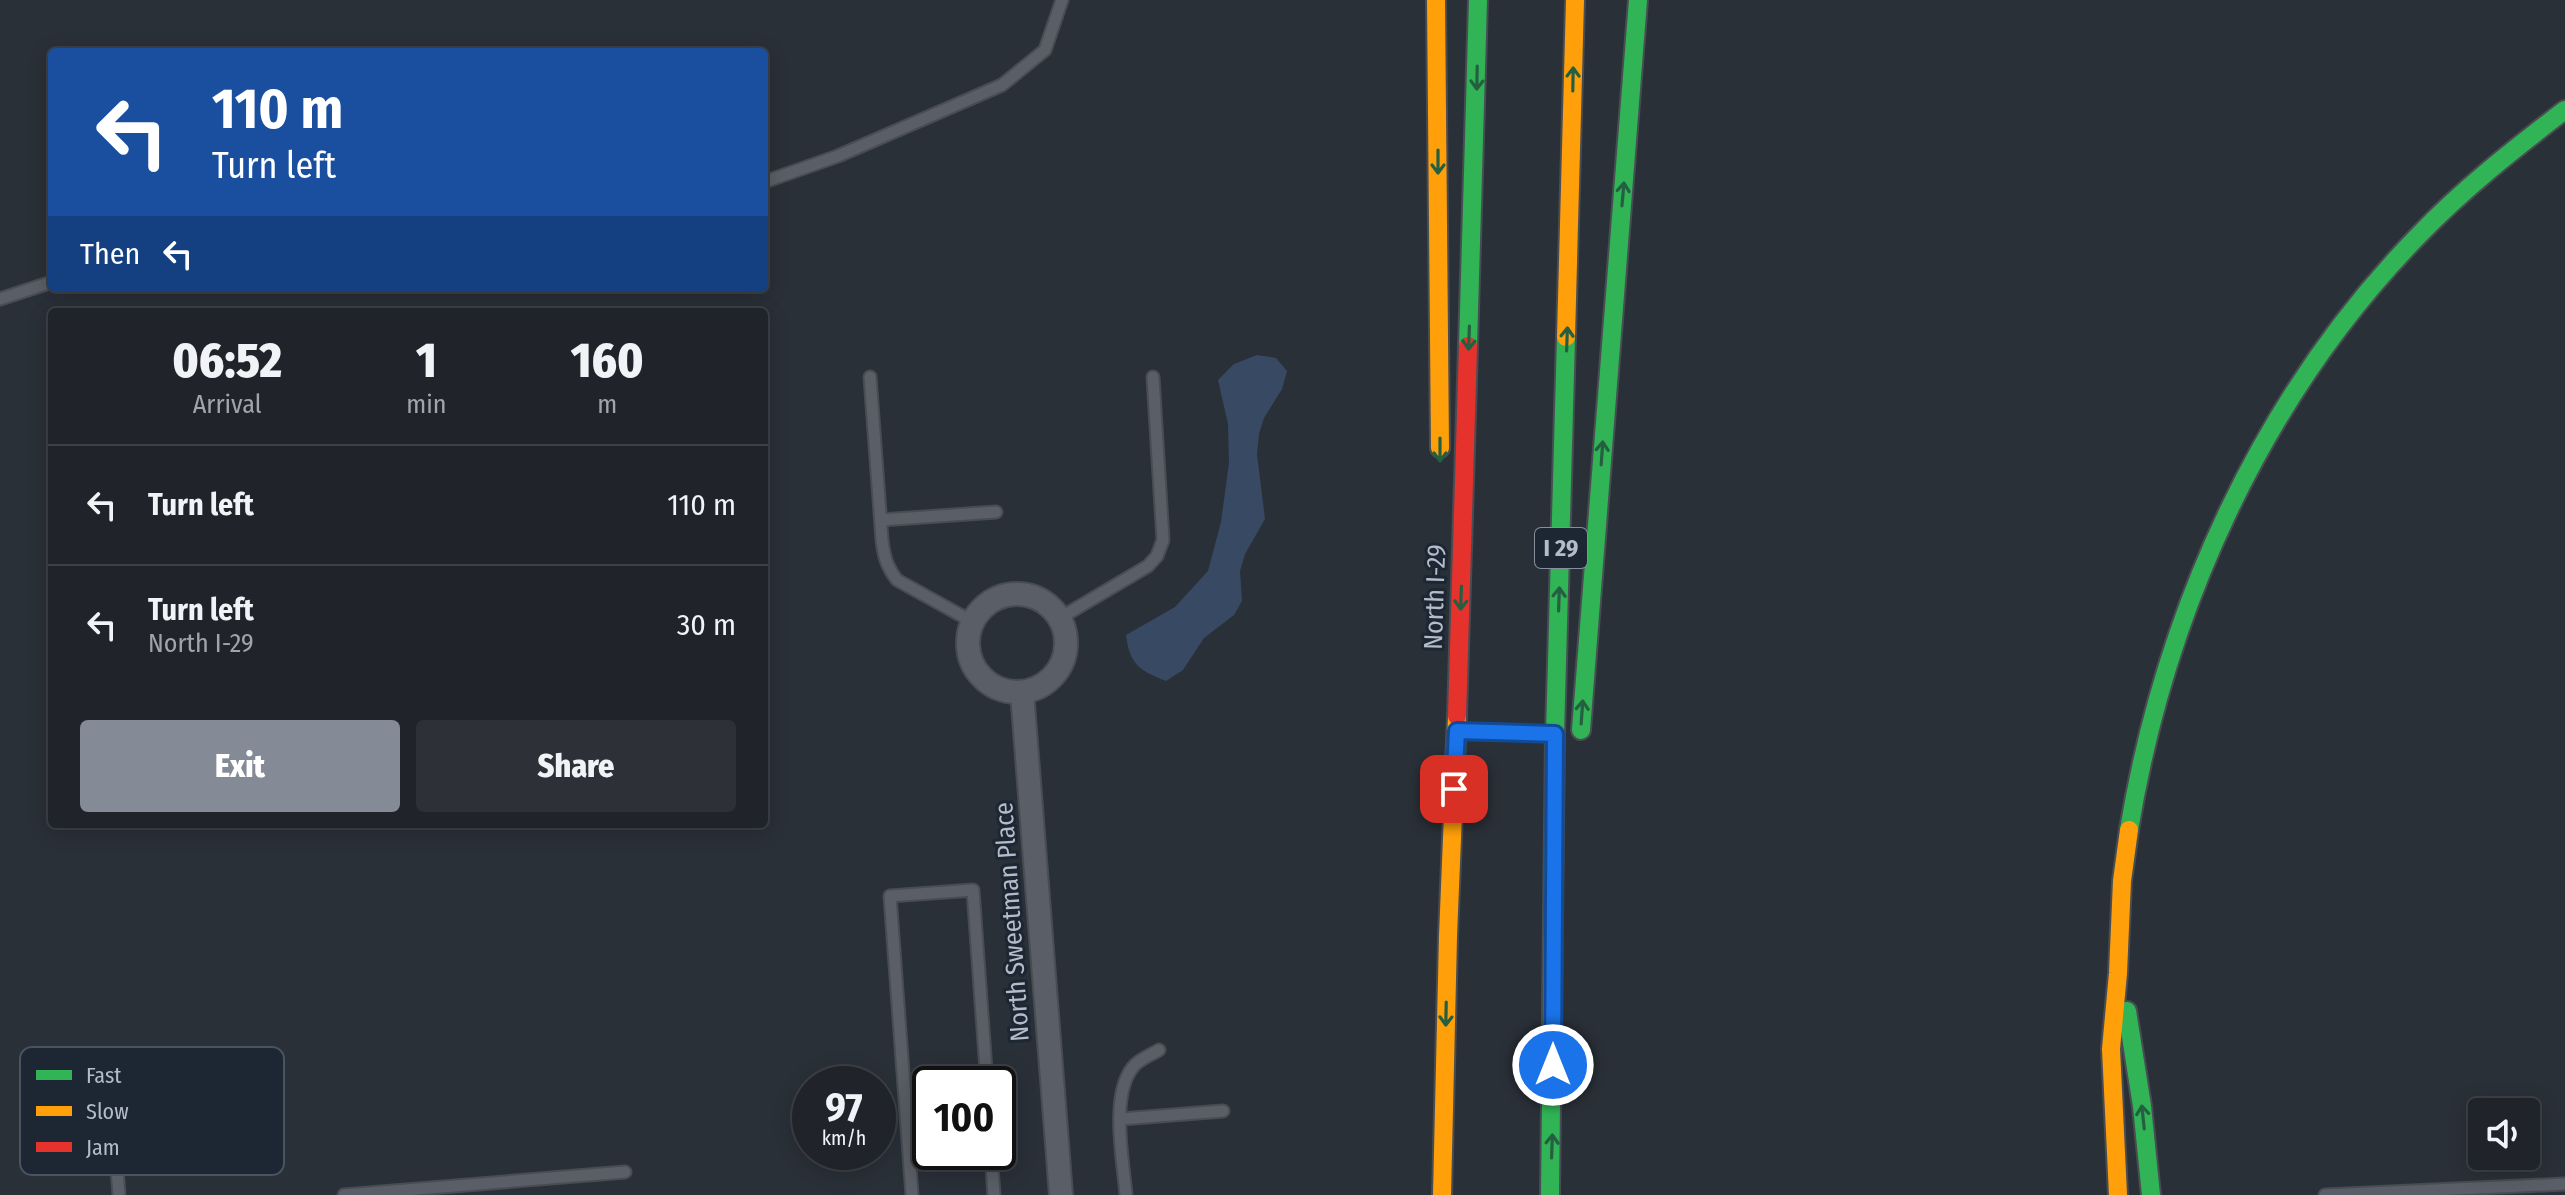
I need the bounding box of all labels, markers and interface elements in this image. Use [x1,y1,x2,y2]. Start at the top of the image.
one-way arrow [1469,64,1484,91]
one-way arrow [1565,66,1581,93]
text: 110 m [212,76,343,143]
icon: left [80,80,184,184]
text: Turn left [212,144,336,188]
one-way arrow [1430,148,1446,175]
one-way arrow [1615,181,1630,208]
icon: left [156,232,200,276]
text: Then [80,236,140,272]
one-way arrow [1462,324,1477,351]
one-way arrow [1559,326,1574,353]
text: 06:52 [172,332,282,390]
text: 1 [416,332,437,390]
text: 160 [571,332,644,390]
text: Arrival [193,389,262,420]
text: min [406,389,447,420]
text: m [597,389,617,420]
one-way arrow [1432,436,1448,463]
one-way arrow [1595,440,1610,467]
icon: left [80,483,124,527]
text: Turn left [148,487,254,523]
text: 110 m [667,487,736,523]
road number: I 29 [1535,528,1587,568]
street label: North I-29 [1418,544,1452,650]
one-way arrow [1454,584,1469,611]
one-way arrow [1552,586,1567,613]
text: Turn left [148,592,254,628]
icon: left [80,603,124,647]
text: 30 m [677,607,736,643]
text: North I-29 [148,628,254,659]
one-way arrow [1575,699,1590,726]
button: Exit [80,720,400,812]
button: Share [416,720,736,812]
pin [1420,755,1488,823]
icon: arrive [1432,767,1476,811]
street label: North Sweetman Place [988,801,1036,1043]
one-way arrow [1439,1000,1454,1027]
position arrow [1511,1023,1595,1107]
legend [20,1047,284,1175]
text: Fast [86,1062,122,1089]
speed limit sign: 100 [912,1066,1016,1170]
text: 97 [825,1084,863,1132]
text: Slow [86,1098,129,1125]
map controls [2468,1098,2540,1170]
button: sound [2468,1098,2540,1170]
one-way arrow [2136,1104,2151,1131]
text: km/h [822,1126,866,1150]
one-way arrow [1544,1133,1559,1160]
text: Jam [86,1134,120,1161]

